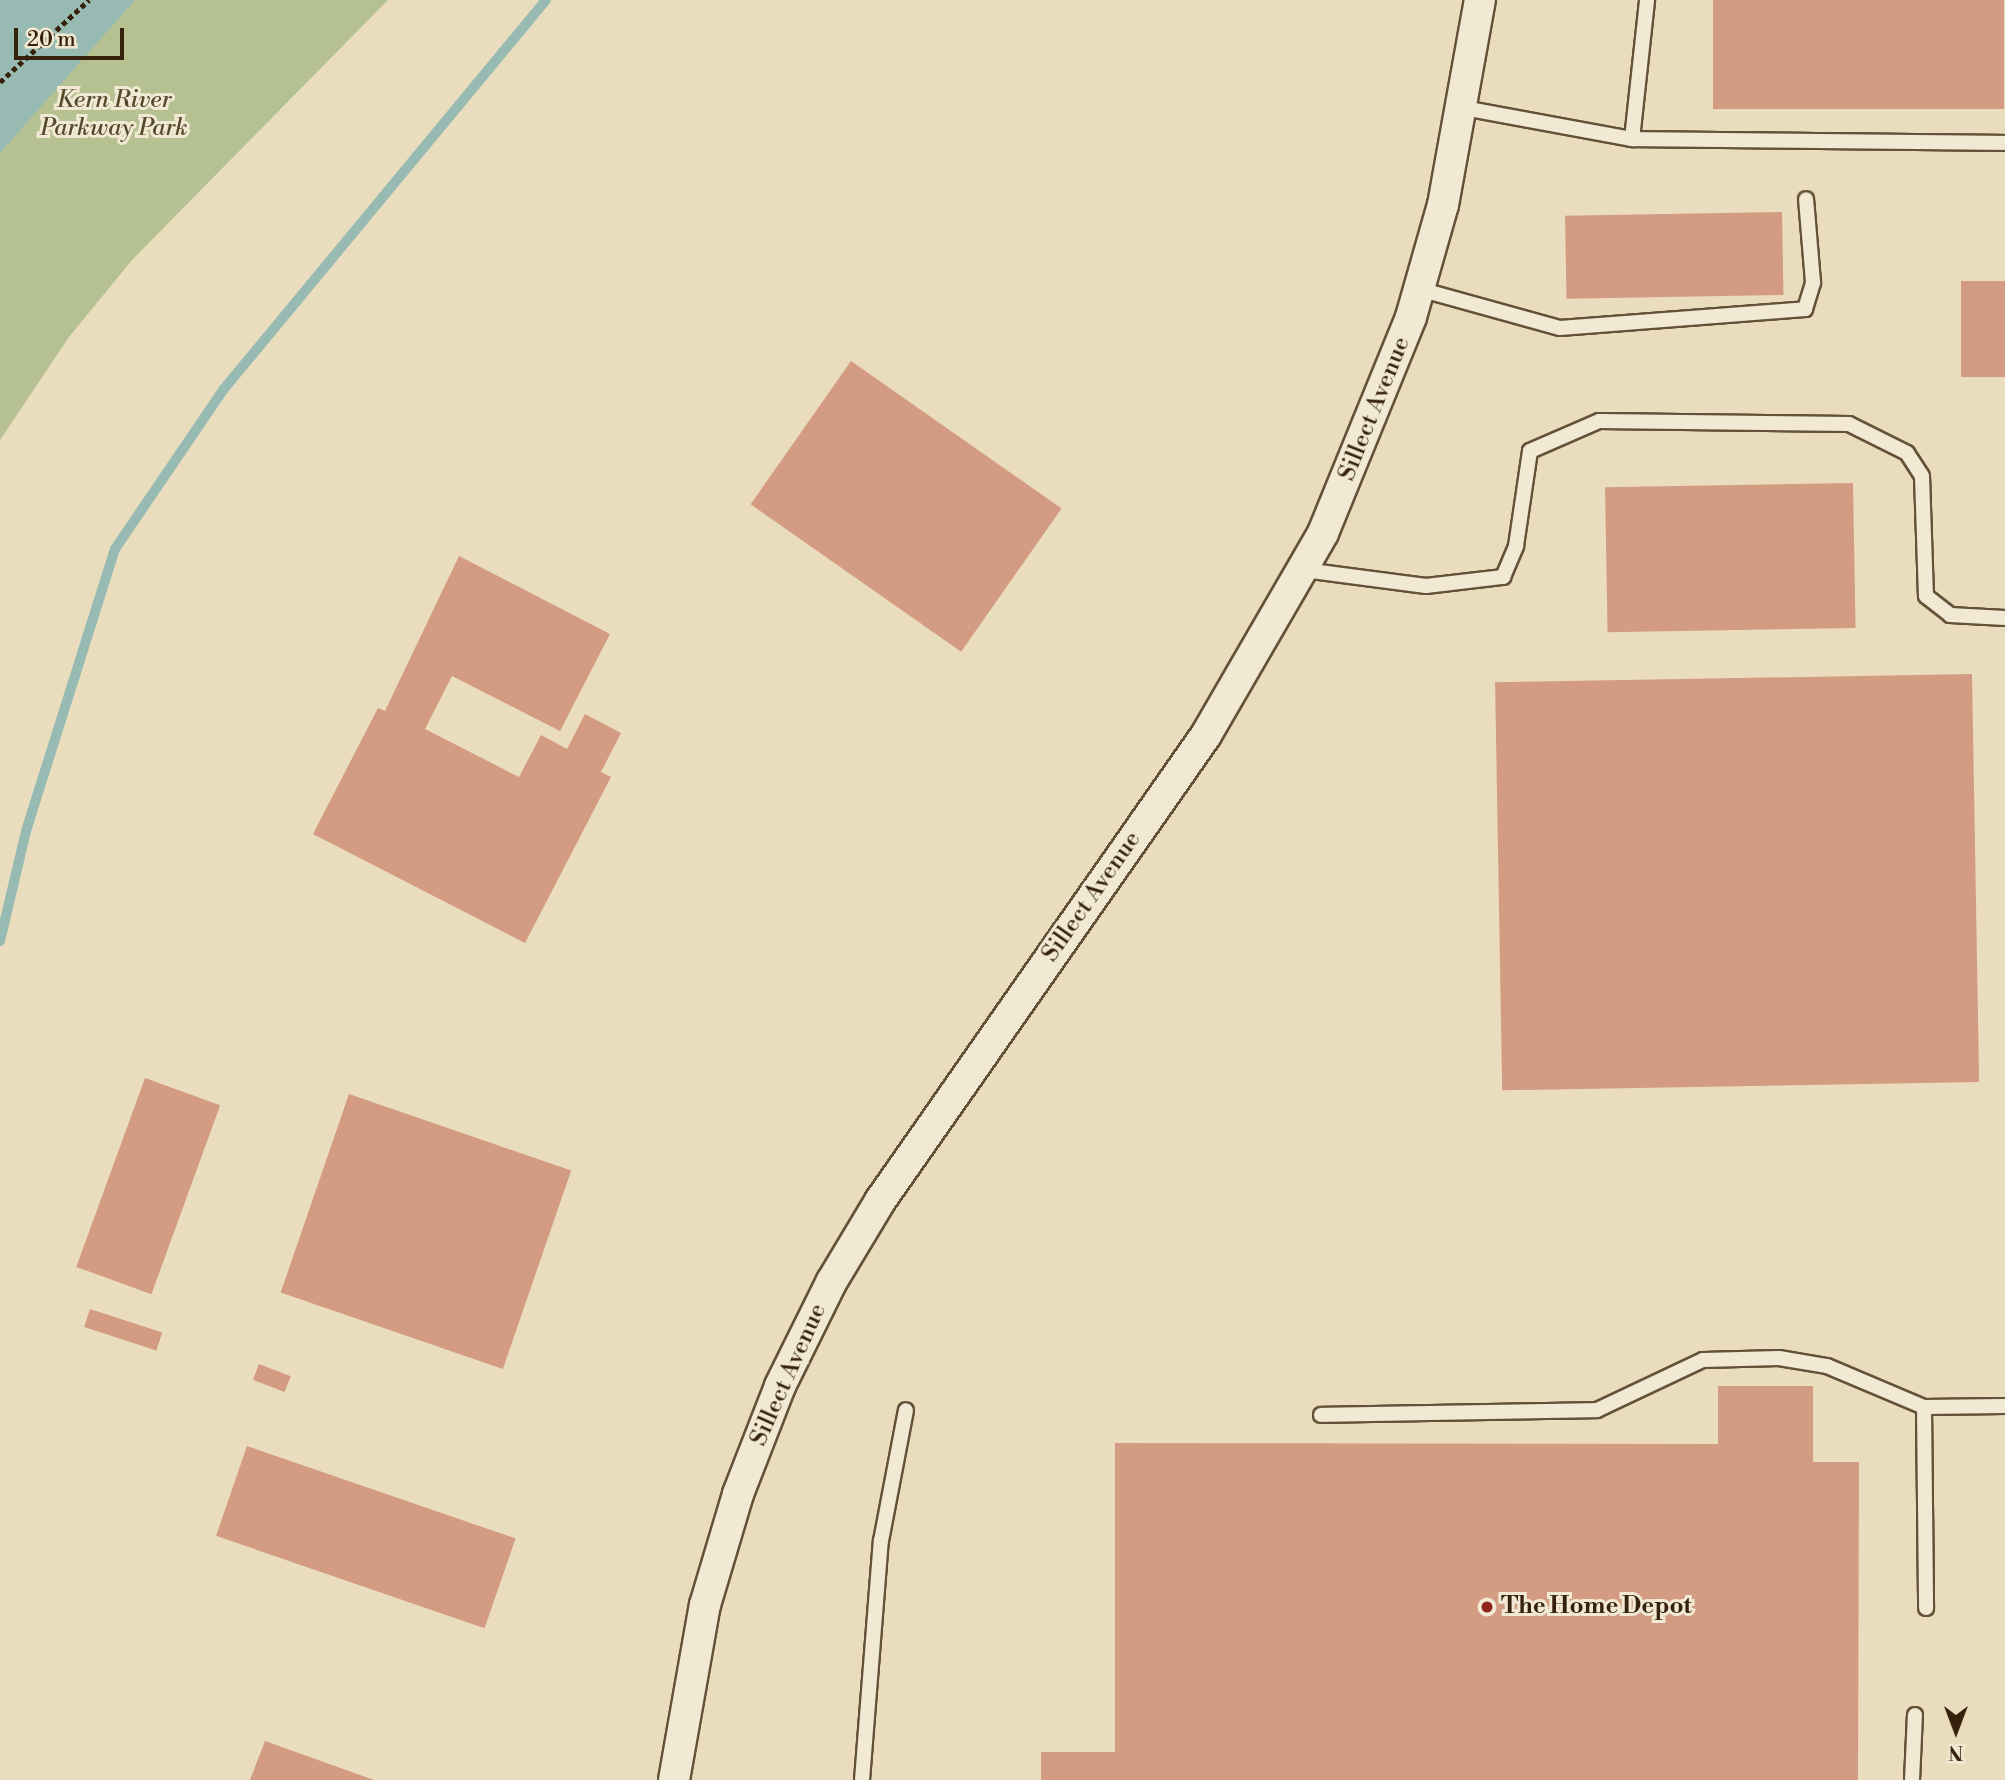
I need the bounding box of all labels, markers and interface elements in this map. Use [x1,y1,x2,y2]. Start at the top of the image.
scale bar [18,14,128,58]
text: 20 m [27,27,76,53]
park label: Kern River Parkway Park [40,87,188,143]
street label: Sillect Avenue [1333,333,1417,485]
street label: Sillect Avenue [1036,826,1148,968]
street label: Sillect Avenue [745,1299,833,1451]
place label: The Home Depot [1501,1593,1692,1621]
marker: The Home Depot [1479,1599,1495,1615]
north arrow [1921,1696,1991,1766]
text: N [1948,1740,1964,1764]

